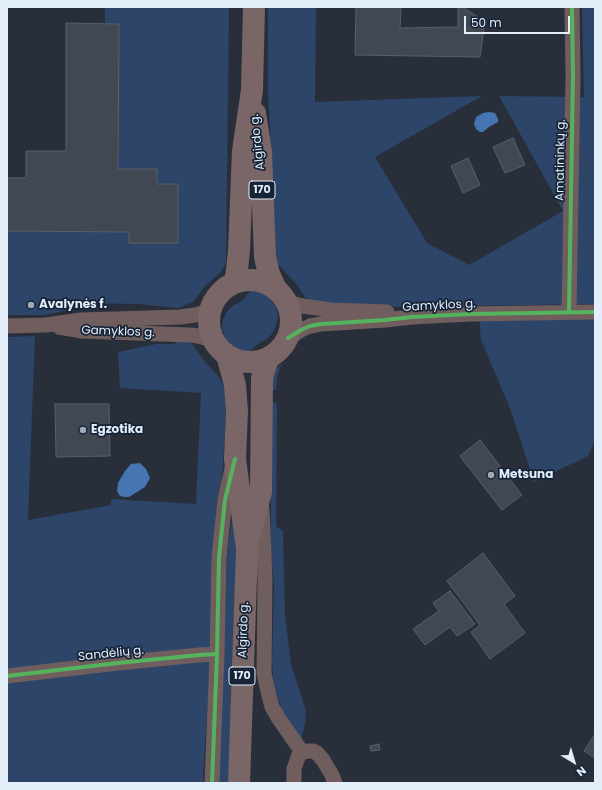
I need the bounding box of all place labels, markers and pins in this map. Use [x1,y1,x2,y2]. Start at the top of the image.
place label: Avalynės f. [39,298,107,312]
marker: Avalynės f. [26,300,36,310]
place label: Egzotika [91,423,143,437]
marker: Egzotika [78,425,88,435]
place label: Metsuna [499,468,553,482]
marker: Metsuna [486,470,496,480]

